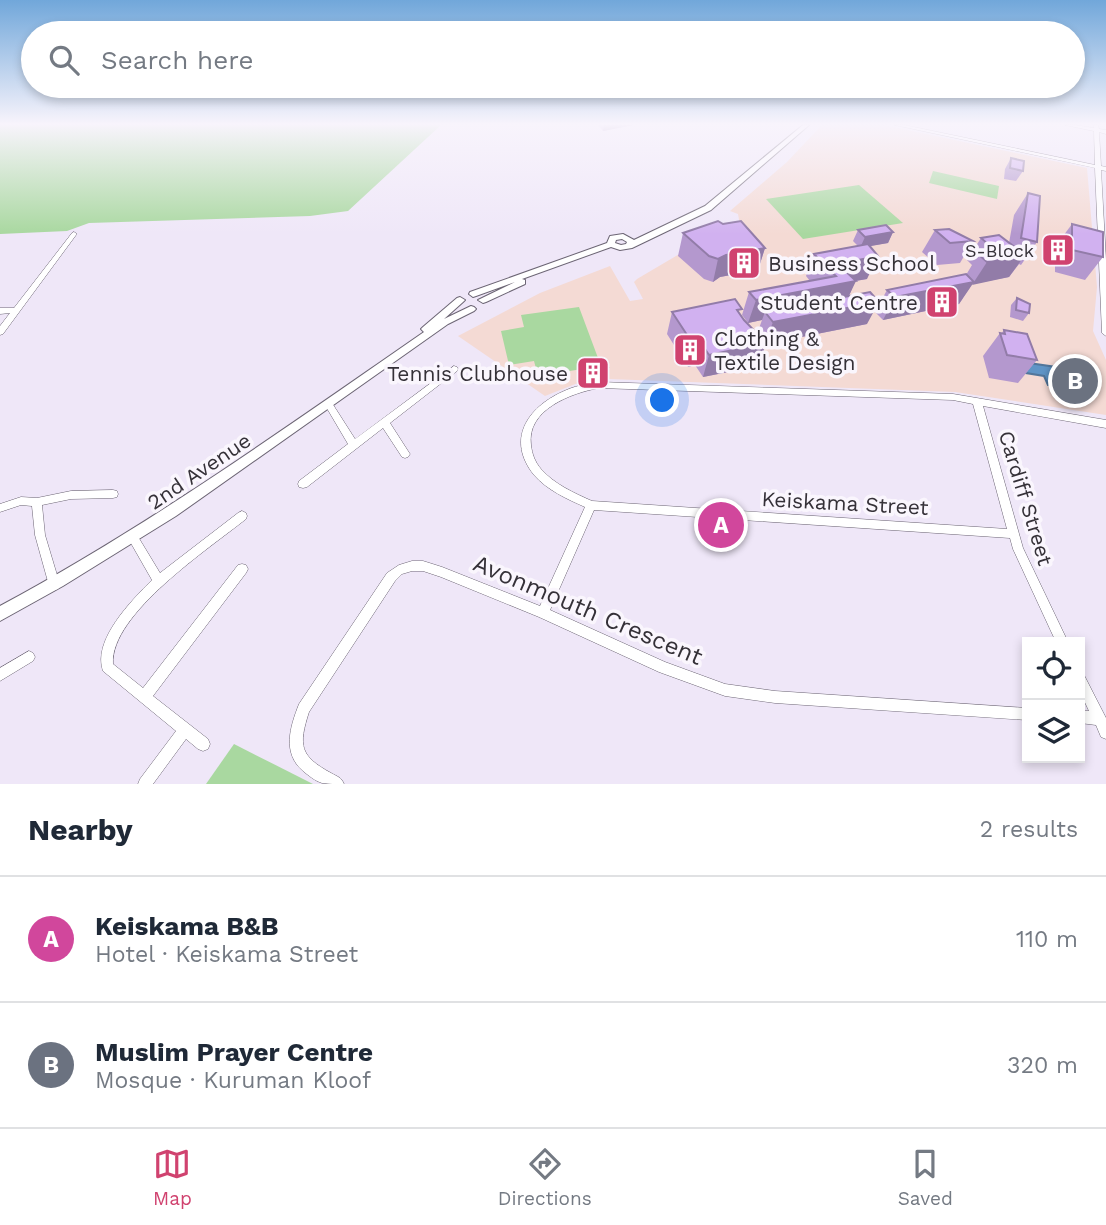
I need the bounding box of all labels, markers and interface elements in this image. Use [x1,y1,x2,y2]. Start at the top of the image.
search box [21,21,1085,98]
icon: search [45,41,83,79]
text: Search here [101,45,253,75]
building icon: S-Block [1039,231,1077,269]
place label: S-Block [965,240,1034,261]
building icon: Business School [725,244,763,282]
place label: Business School [768,251,936,276]
building icon: Student Centre [923,283,961,321]
place label: Student Centre [760,290,918,315]
place label: Clothing & Textile Design [714,326,855,375]
building icon: Clothing & Textile Design [671,331,709,369]
building icon: Tennis Clubhouse [574,354,612,392]
pin: B [1052,355,1098,407]
place label: Tennis Clubhouse [387,361,568,386]
your location [645,383,679,417]
street label: 2nd Avenue [143,427,255,515]
street label: Cardiff Street [994,428,1058,568]
street label: Keiskama Street [761,486,929,520]
pin: A [698,499,744,551]
street label: Avonmouth Crescent [469,549,707,671]
map controls [1022,637,1085,763]
button: locate [1022,637,1085,700]
button: layers [1022,700,1085,763]
text: Nearby [28,812,133,847]
text: 2 results [980,816,1078,843]
text: Keiskama B&B [95,911,279,941]
text: A [43,926,59,953]
text: 110 m [1016,926,1078,953]
text: Hotel · Keiskama Street [95,941,358,968]
text: Muslim Prayer Centre [95,1037,373,1067]
text: B [43,1052,59,1079]
text: 320 m [1007,1052,1078,1079]
text: Mosque · Kuruman Kloof [95,1067,371,1094]
tab: Map [153,1145,192,1210]
tab: Directions [498,1145,592,1210]
tab: Saved [898,1145,953,1210]

